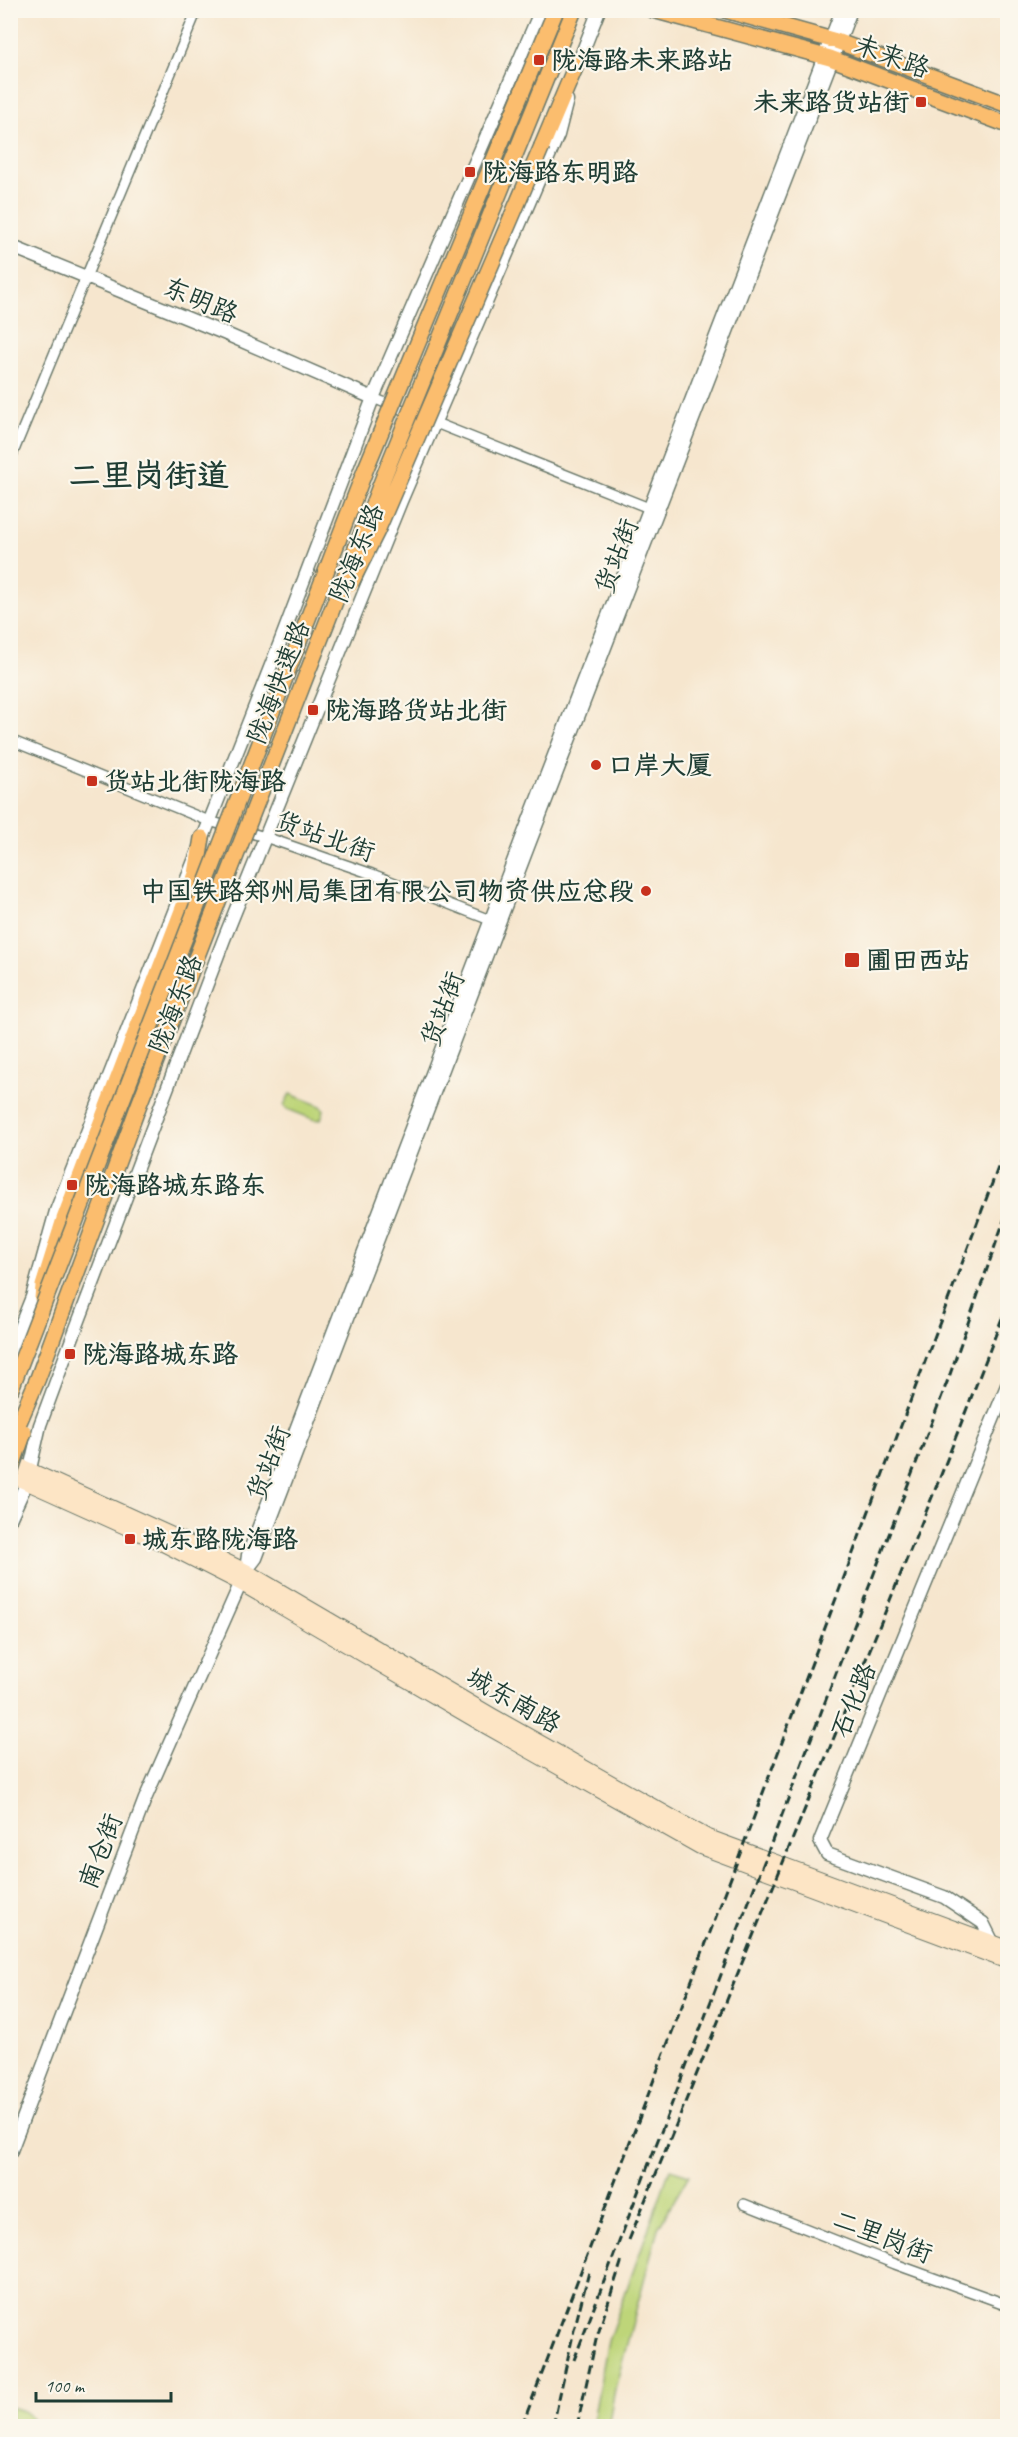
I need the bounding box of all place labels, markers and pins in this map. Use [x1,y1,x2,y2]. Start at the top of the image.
place label: 陇海路未来路站 [551,44,733,77]
marker: 陇海路未来路站 [532,53,546,67]
place label: 未来路货站街 [753,86,909,119]
marker: 未来路货站街 [914,95,928,109]
place label: 陇海路东明路 [482,156,638,189]
marker: 陇海路东明路 [463,165,477,179]
place label: 陇海路货站北街 [325,694,507,727]
marker: 陇海路货站北街 [306,703,320,717]
place label: 口岸大厦 [608,749,712,782]
marker: 口岸大厦 [589,758,603,772]
place label: 货站北街陇海路 [104,765,286,798]
marker: 货站北街陇海路 [85,774,99,788]
place label: 中国铁路郑州局集团有限公司物资供应总段 [140,875,634,908]
marker: 中国铁路郑州局集团有限公司物资供应总段 [639,884,653,898]
place label: 圃田西站 [866,944,970,977]
marker: 圃田西站 [843,951,861,969]
place label: 陇海路城东路东 [84,1169,266,1202]
marker: 陇海路城东路东 [65,1178,79,1192]
place label: 陇海路城东路 [82,1338,238,1371]
marker: 陇海路城东路 [63,1347,77,1361]
place label: 城东路陇海路 [142,1523,298,1556]
marker: 城东路陇海路 [123,1532,137,1546]

